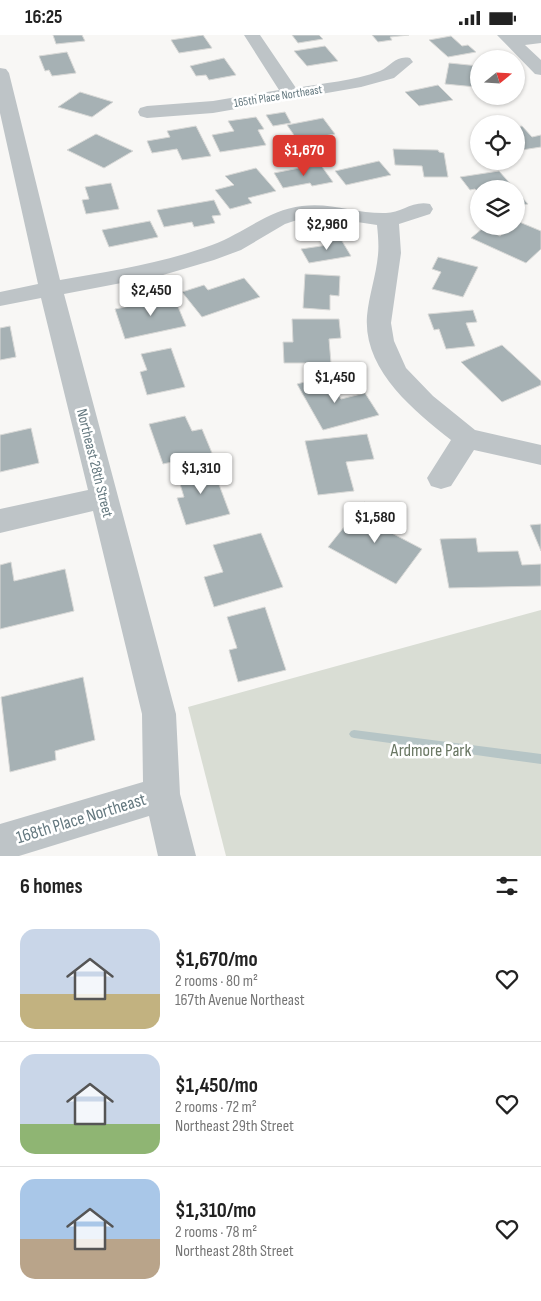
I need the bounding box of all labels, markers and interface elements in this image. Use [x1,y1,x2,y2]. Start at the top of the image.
text: 16:25 [25,6,62,29]
north arrow [470,50,525,105]
map controls [470,50,525,235]
street label: 165th Place Northeast [233,82,324,111]
button: locate [470,115,525,170]
pin: $1,670 [263,135,345,177]
text: $1,670 [284,141,324,160]
button: layers [470,180,525,235]
pin: $2,960 [286,209,368,251]
text: $2,960 [306,215,348,234]
pin: $2,450 [110,275,192,317]
text: $2,450 [130,281,172,300]
pin: $1,450 [294,361,376,404]
text: $1,450 [315,368,355,387]
street label: Northeast 28th Street [72,407,117,520]
pin: $1,310 [160,453,242,495]
text: $1,310 [181,459,221,478]
pin: $1,580 [334,501,416,544]
text: $1,580 [355,508,395,527]
park label: Ardmore Park [390,740,472,761]
street label: 168th Place Northeast [14,789,149,848]
icon: filters [493,872,521,900]
text: 6 homes [20,874,83,899]
text: $1,670/mo [175,947,258,972]
icon: home [60,949,120,1009]
icon: heart [493,965,521,993]
text: 2 rooms · 80 m² [175,972,258,991]
text: 167th Avenue Northeast [175,991,305,1010]
text: $1,450/mo [175,1073,258,1098]
icon: home [60,1074,120,1134]
icon: heart [493,1090,521,1118]
text: 2 rooms · 72 m² [175,1098,257,1117]
text: Northeast 29th Street [175,1117,294,1136]
text: $1,310/mo [175,1198,256,1223]
icon: home [60,1199,120,1259]
icon: heart [493,1215,521,1243]
text: 2 rooms · 78 m² [175,1223,257,1242]
text: Northeast 28th Street [175,1242,294,1261]

